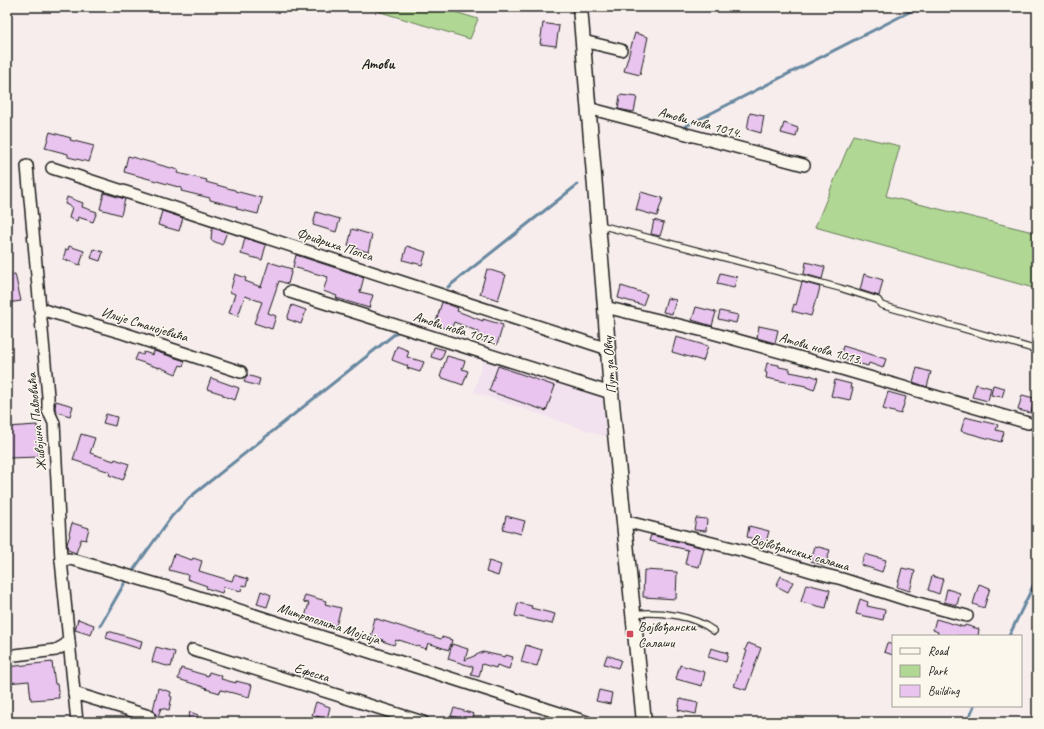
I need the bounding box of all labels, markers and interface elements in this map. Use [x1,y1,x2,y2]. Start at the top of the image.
district label: Атови [361,55,396,74]
street label: Атови нова 1014. [656,103,744,142]
street label: Фридриха Попса [295,224,376,265]
street label: Илије Станојевића [99,303,191,346]
street label: Атови нова 1012. [412,308,498,349]
street label: Атови нова 1013. [777,329,864,368]
street label: Пут за Овчу [599,334,620,394]
street label: Живојина Павловића [23,371,50,472]
street label: Војвођанских салаша [749,530,852,575]
street label: Митрополита Мојсија [276,599,383,648]
place label: Војвођански Салаши [638,618,697,651]
marker: Војвођански Салаши [625,629,635,639]
legend [892,635,1022,707]
text: Road [928,643,950,659]
street label: Ефеска [292,659,333,686]
text: Park [928,663,949,679]
text: Building [928,683,960,699]

